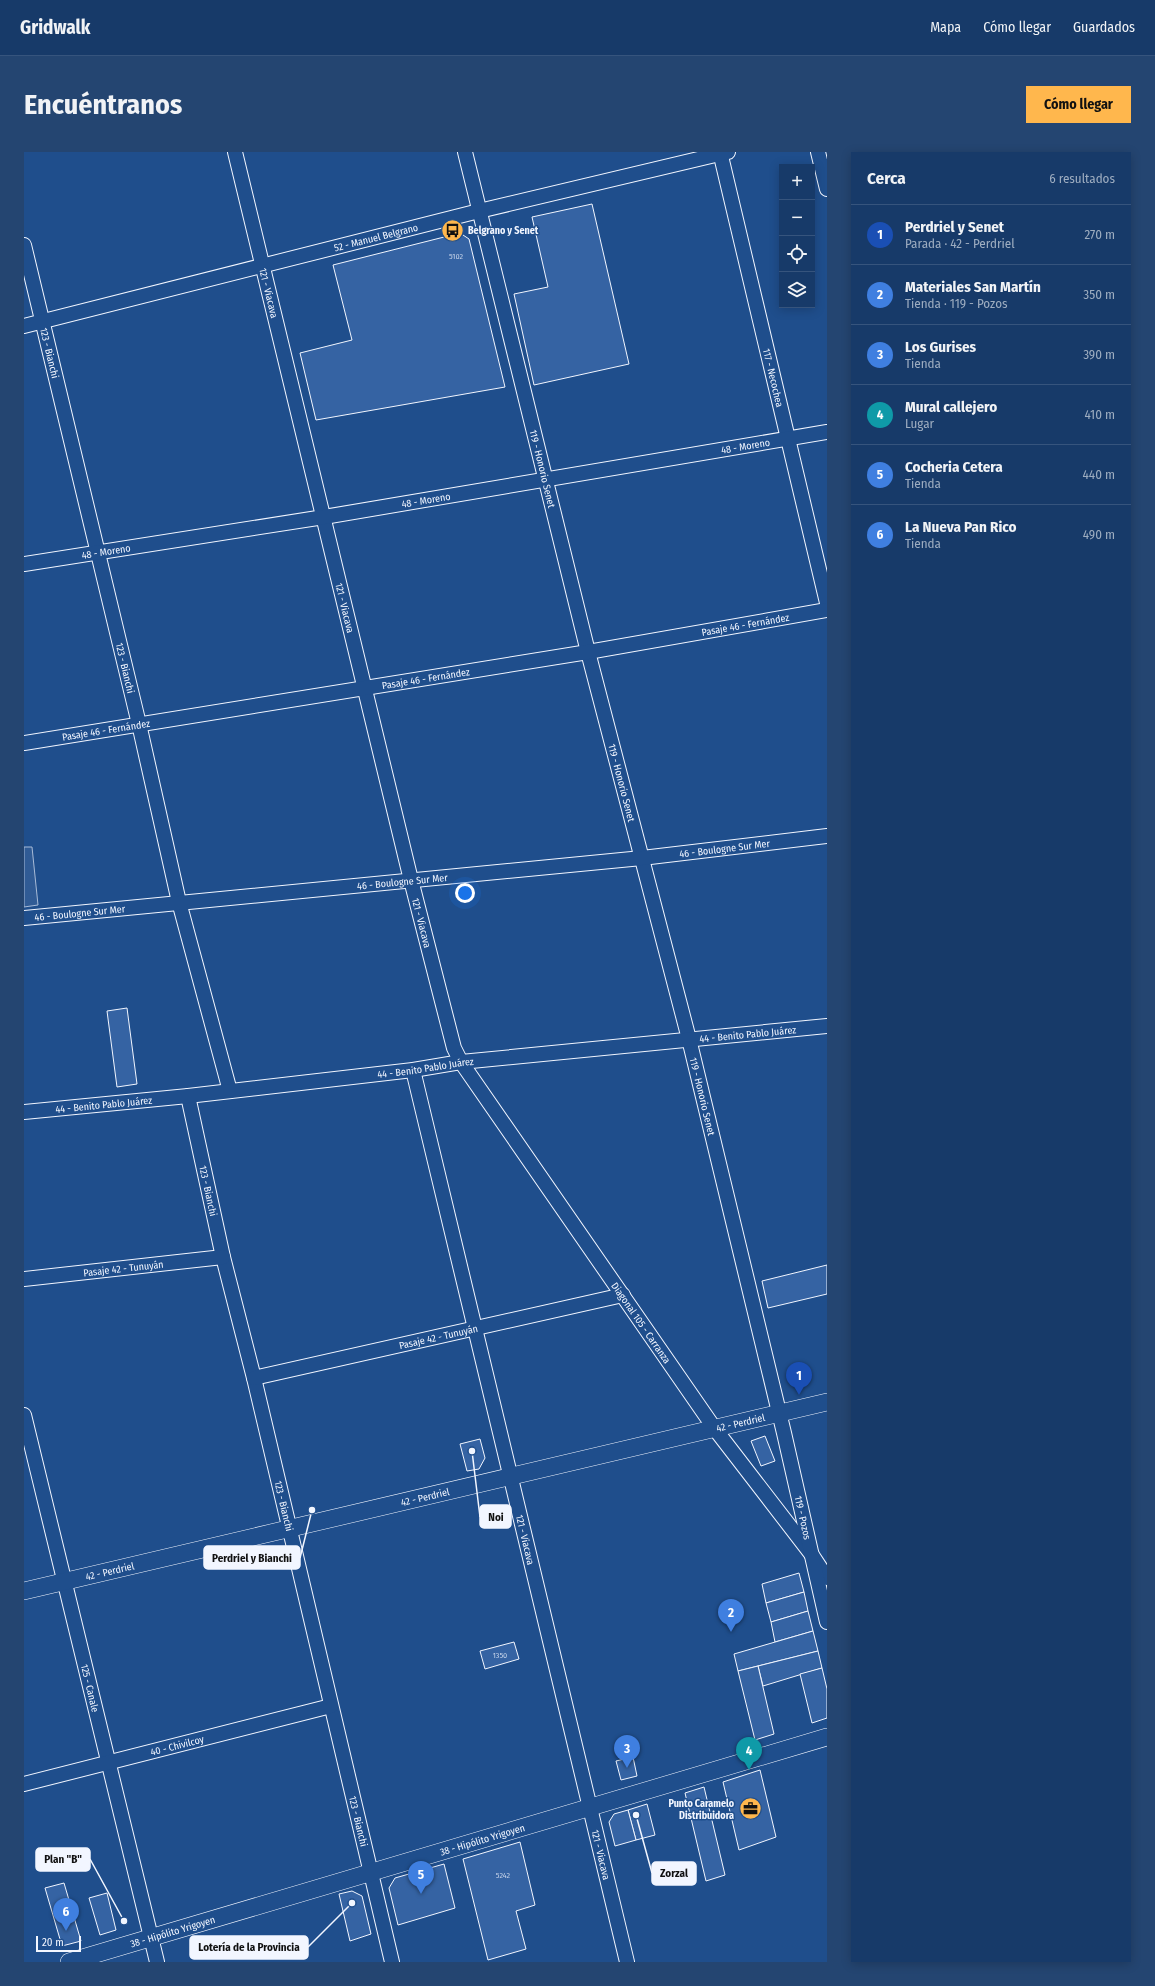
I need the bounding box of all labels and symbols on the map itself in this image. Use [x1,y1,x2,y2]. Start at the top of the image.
bus stop icon: Belgrano y Senet [439,217,465,243]
street label: 52 - Manuel Belgrano [333,222,419,254]
place label: Belgrano y Senet [468,225,539,237]
house number: 5102 [449,252,463,261]
street label: 121 - Viacava [256,267,280,320]
street label: 123 - Bianchi [37,327,61,380]
street label: 117 - Necochea [760,347,785,409]
street label: 119 - Honorio Senet [527,429,557,510]
street label: 48 - Moreno [720,437,771,457]
street label: 48 - Moreno [401,491,451,511]
street label: 48 - Moreno [81,542,131,562]
street label: 121 - Viacava [332,582,356,634]
street label: Pasaje 46 - Fernández [701,612,790,639]
street label: 123 - Bianchi [113,642,136,695]
street label: Pasaje 46 - Fernández [381,666,471,692]
street label: Pasaje 46 - Fernández [61,718,151,744]
street label: 119 - Honorio Senet [605,743,637,824]
street label: 46 - Boulogne Sur Mer [679,838,771,861]
street label: 46 - Boulogne Sur Mer [356,872,449,893]
your location [455,883,475,903]
street label: 121 - Viacava [409,897,433,949]
street label: 46 - Boulogne Sur Mer [34,903,126,924]
street label: 44 - Benito Pablo Juárez [699,1024,797,1046]
street label: 44 - Benito Pablo Juárez [377,1056,474,1081]
street label: 119 - Honorio Senet [687,1056,717,1138]
street label: 44 - Benito Pablo Juárez [55,1095,153,1116]
street label: 123 - Bianchi [196,1165,219,1217]
street label: Pasaje 42 - Tunuyán [83,1259,164,1279]
street label: Diagonal 105 - Carranza [608,1280,673,1366]
street label: Pasaje 42 - Tunuyán [398,1323,479,1352]
pin: 1 [786,1362,812,1395]
street label: 42 - Perdriel [715,1412,767,1435]
street label: 123 - Bianchi [271,1480,295,1532]
street label: 42 - Perdriel [400,1486,451,1509]
street label: 119 - Pozos [791,1495,813,1541]
callout: Noi [480,1505,511,1528]
text: Noi [488,1511,504,1524]
street label: 121 - Viacava [513,1514,537,1566]
callout: Perdriel y Bianchi [204,1546,300,1569]
text: Perdriel y Bianchi [212,1552,292,1565]
street label: 42 - Perdriel [84,1560,136,1583]
pin: 2 [718,1599,744,1632]
house number: 1350 [493,1651,507,1660]
street label: 125 - Canale [78,1663,101,1713]
street label: 40 - Chivilcoy [149,1733,206,1759]
pin: 3 [614,1735,640,1768]
pin: 4 [736,1737,762,1770]
street label: 123 - Bianchi [346,1795,370,1848]
office icon: Punto Caramelo Distribuidora [737,1796,763,1822]
place label: Punto Caramelo Distribuidora [668,1798,735,1822]
street label: 38 - Hipólito Yrigoyen [439,1822,526,1859]
street label: 121 - Viacava [588,1829,612,1881]
callout: Plan "B" [36,1848,90,1871]
text: Plan "B" [44,1853,82,1866]
pin: 5 [408,1861,434,1894]
callout: Zorzal [652,1862,696,1885]
text: Zorzal [660,1867,689,1880]
house number: 5242 [496,1871,511,1880]
pin: 6 [53,1898,79,1931]
street label: 38 - Hipólito Yrigoyen [129,1914,217,1951]
scale bar [36,1934,81,1953]
callout: Lotería de la Provincia [190,1936,308,1959]
text: Lotería de la Provincia [198,1941,300,1954]

